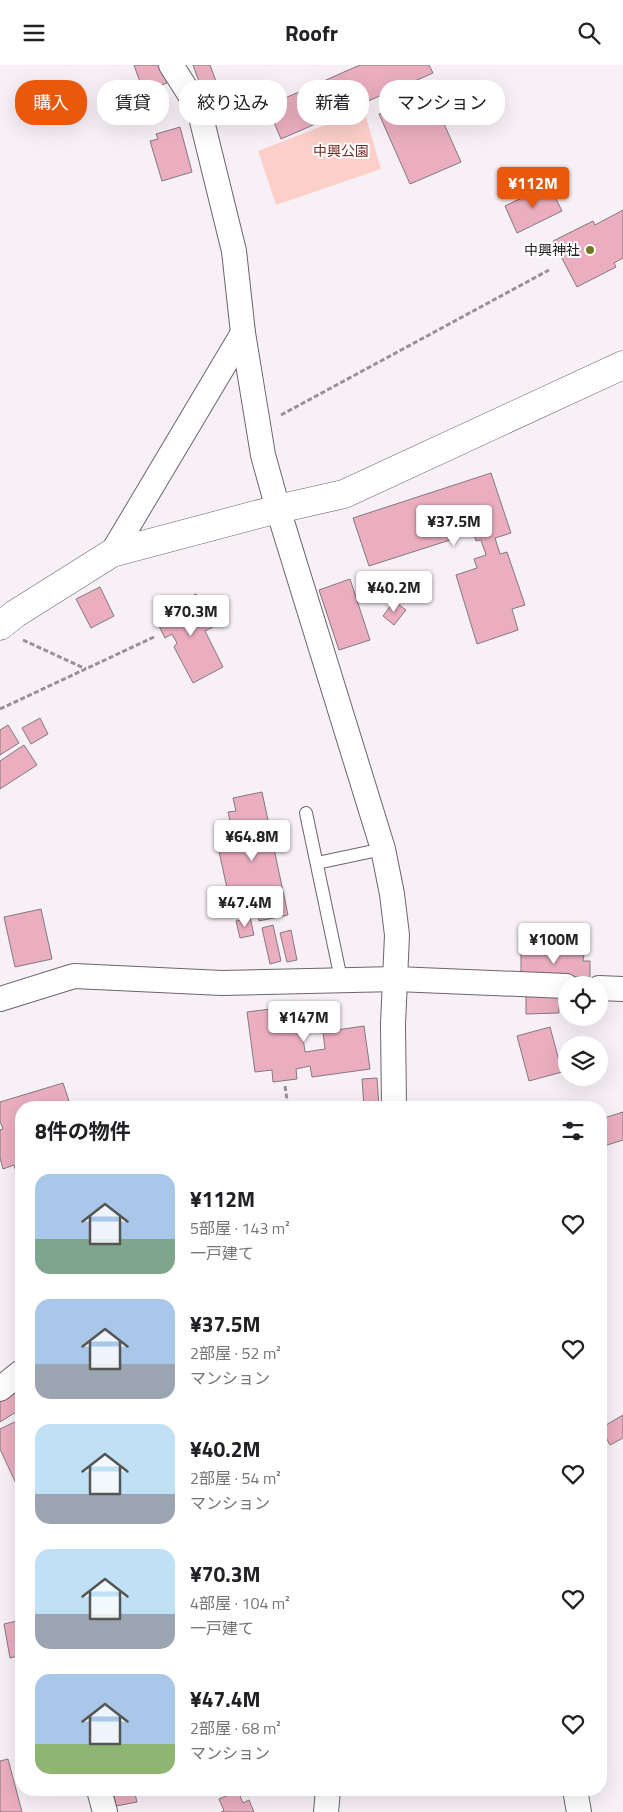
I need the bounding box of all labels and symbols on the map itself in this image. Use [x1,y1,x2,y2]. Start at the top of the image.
park label: 中興公園 [313,140,369,161]
pin: ¥112M [498,167,568,209]
place label: 中興神社 [524,239,580,260]
marker: 中興神社 [584,244,596,256]
pin: ¥37.5M [413,505,495,547]
pin: ¥40.2M [353,571,435,613]
pin: ¥70.3M [150,595,232,637]
pin: ¥64.8M [211,819,293,862]
pin: ¥47.4M [204,885,286,928]
pin: ¥100M [519,923,589,965]
pin: ¥147M [269,1001,339,1043]

